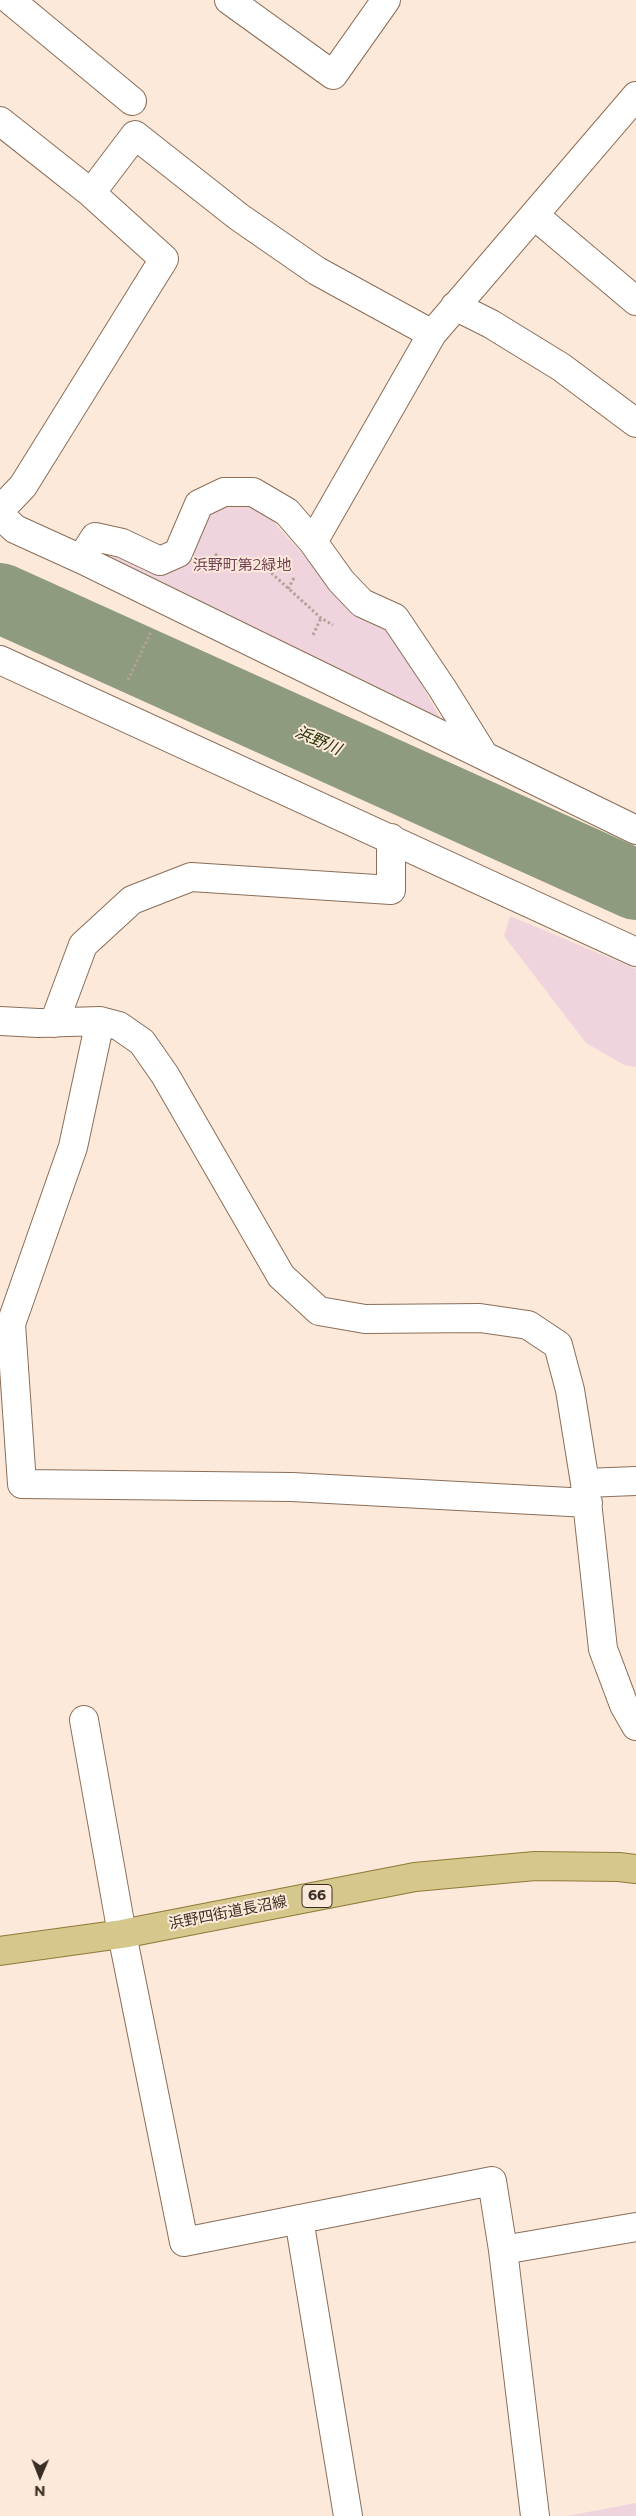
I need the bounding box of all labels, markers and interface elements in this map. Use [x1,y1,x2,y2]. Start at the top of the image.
park label: 浜野町第2緑地 [193,557,291,575]
water label: 浜野川 [292,722,344,760]
road number: 66 [302,1884,332,1908]
street label: 浜野四街道長沼線 [167,1893,289,1933]
north arrow [15,2451,65,2501]
text: N [34,2482,46,2500]

